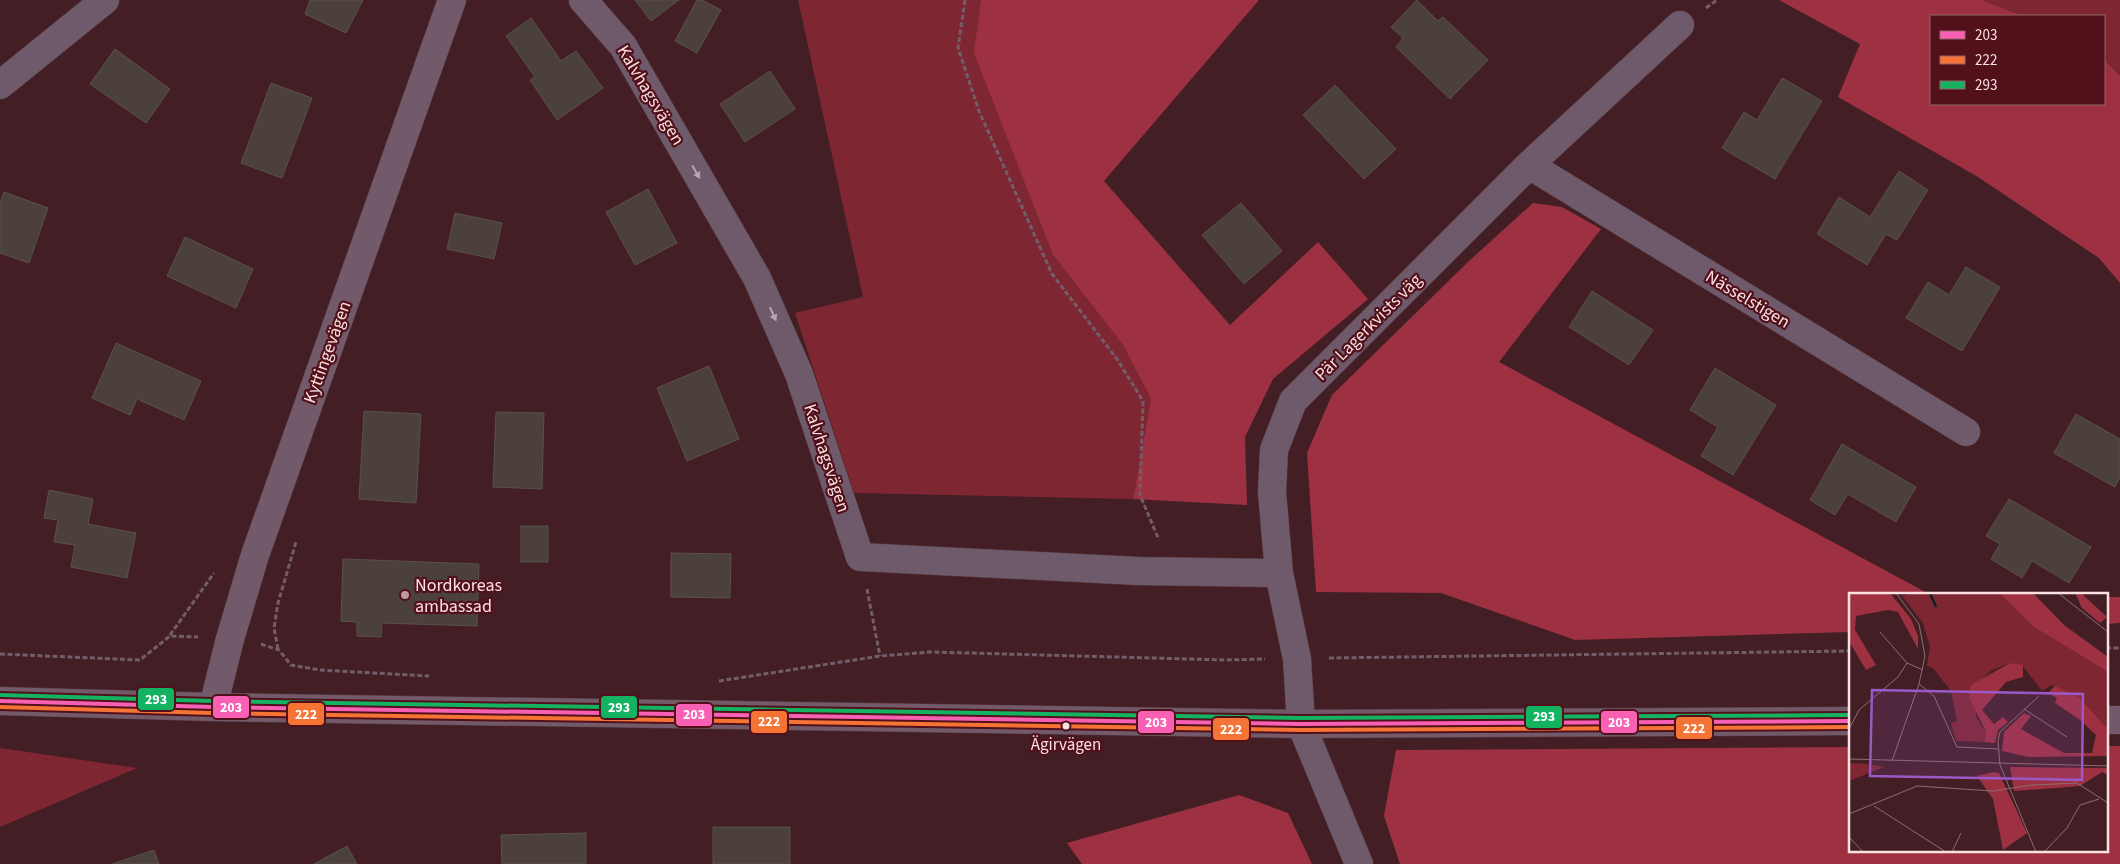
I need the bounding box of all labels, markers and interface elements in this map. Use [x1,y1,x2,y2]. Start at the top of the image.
legend [1930,15,2105,105]
text: 203 [1975,25,1997,46]
street label: Kalvhagsvägen [611,41,690,150]
text: 222 [1975,50,1997,71]
text: 293 [1975,75,1997,96]
one-way arrow [691,165,700,178]
street label: Nässelstigen [1701,264,1795,335]
street label: Pär Lagerkvists väg [1309,268,1428,387]
street label: Kyttingevägen [297,298,358,407]
one-way arrow [769,307,777,321]
street label: Kalvhagsvägen [797,401,856,516]
place label: Nordkoreas ambassad [415,573,502,619]
marker: Nordkoreas ambassad [399,589,411,601]
inset map [1849,593,2108,852]
line badge: 293 [137,687,175,711]
text: 293 [145,690,167,710]
line badge: 203 [212,695,250,719]
line badge: 293 [600,695,638,719]
text: 203 [220,698,242,718]
text: 293 [608,698,630,718]
line badge: 222 [287,702,325,726]
line badge: 203 [675,703,713,727]
text: 222 [295,705,317,725]
text: 203 [683,705,705,725]
line badge: 293 [1525,705,1563,729]
text: 293 [1533,707,1555,727]
line badge: 222 [750,710,788,734]
line badge: 203 [1137,710,1175,734]
line badge: 203 [1600,710,1638,734]
text: 222 [758,712,780,732]
text: 203 [1145,713,1167,733]
text: 203 [1608,713,1630,733]
line badge: 222 [1675,716,1713,740]
line badge: 222 [1212,717,1250,741]
text: 222 [1683,719,1705,739]
text: 222 [1220,720,1242,740]
marker: Ägirvägen [1061,721,1071,731]
place label: Ägirvägen [1031,733,1101,757]

